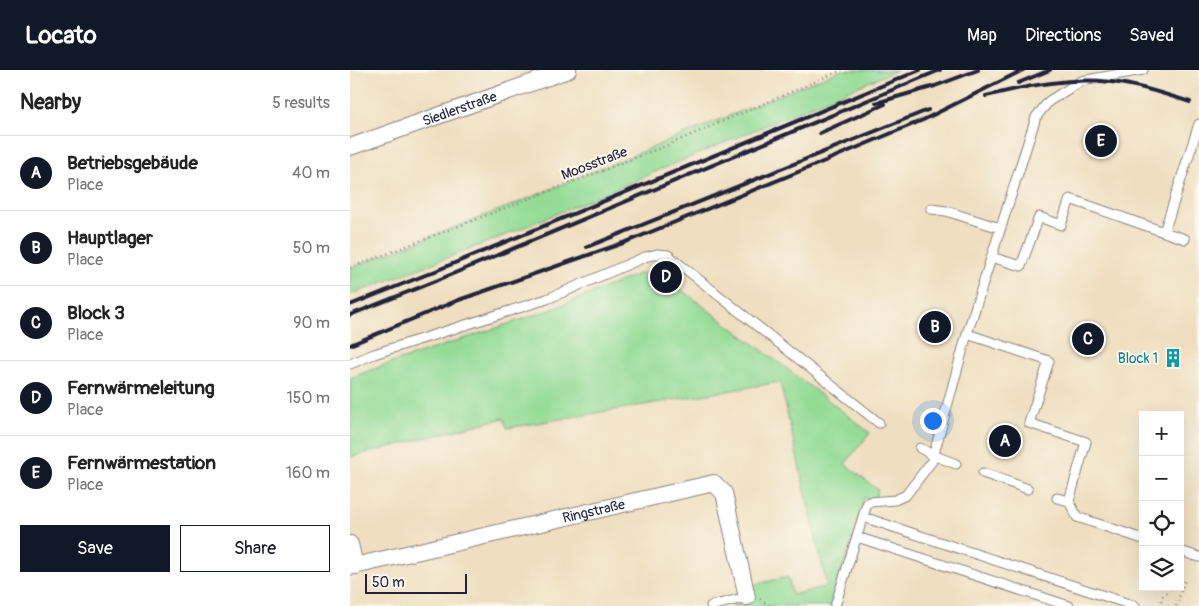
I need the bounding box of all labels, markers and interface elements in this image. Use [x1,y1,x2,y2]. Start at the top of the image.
text: Locato [25,21,97,50]
text: Map [967,24,997,47]
text: Directions [1025,24,1101,47]
text: Saved [1129,24,1174,47]
street label: Siedlerstraße [420,88,499,130]
text: Nearby [20,89,81,116]
text: 5 results [272,93,330,113]
pin: E [1085,122,1117,160]
street label: Moosstraße [559,143,630,184]
text: Betriebsgebäude [67,151,198,175]
text: A [31,163,41,183]
text: 40 m [292,163,330,183]
text: Place [67,175,103,195]
text: Hauptlager [67,226,153,250]
text: B [31,238,41,258]
text: 50 m [293,238,330,258]
text: Place [67,250,103,270]
pin: D [650,258,682,296]
text: Block 3 [67,301,125,325]
pin: B [919,308,951,346]
text: C [31,313,41,333]
text: 90 m [293,313,330,333]
pin: C [1072,320,1104,358]
text: Place [67,325,103,345]
building icon: Block 1 [1162,347,1184,369]
place label: Block 1 [1118,350,1158,367]
text: Fernwärmeleitung [67,376,214,400]
text: D [31,388,41,408]
text: 150 m [286,388,330,408]
text: Place [67,400,103,420]
your location [920,408,946,434]
map controls [1139,411,1184,591]
button: + [1139,411,1184,456]
pin: A [989,422,1021,460]
text: Fernwärmestation [67,451,216,475]
button: − [1139,456,1184,501]
text: E [32,463,40,483]
text: 160 m [286,463,330,483]
text: Place [67,475,103,495]
street label: Ringstraße [561,496,627,527]
button: locate [1139,501,1184,546]
button: Save [20,525,170,572]
button: Share [180,525,330,572]
button: layers [1139,546,1184,591]
scale bar [365,571,468,594]
text: 50 m [372,574,405,591]

